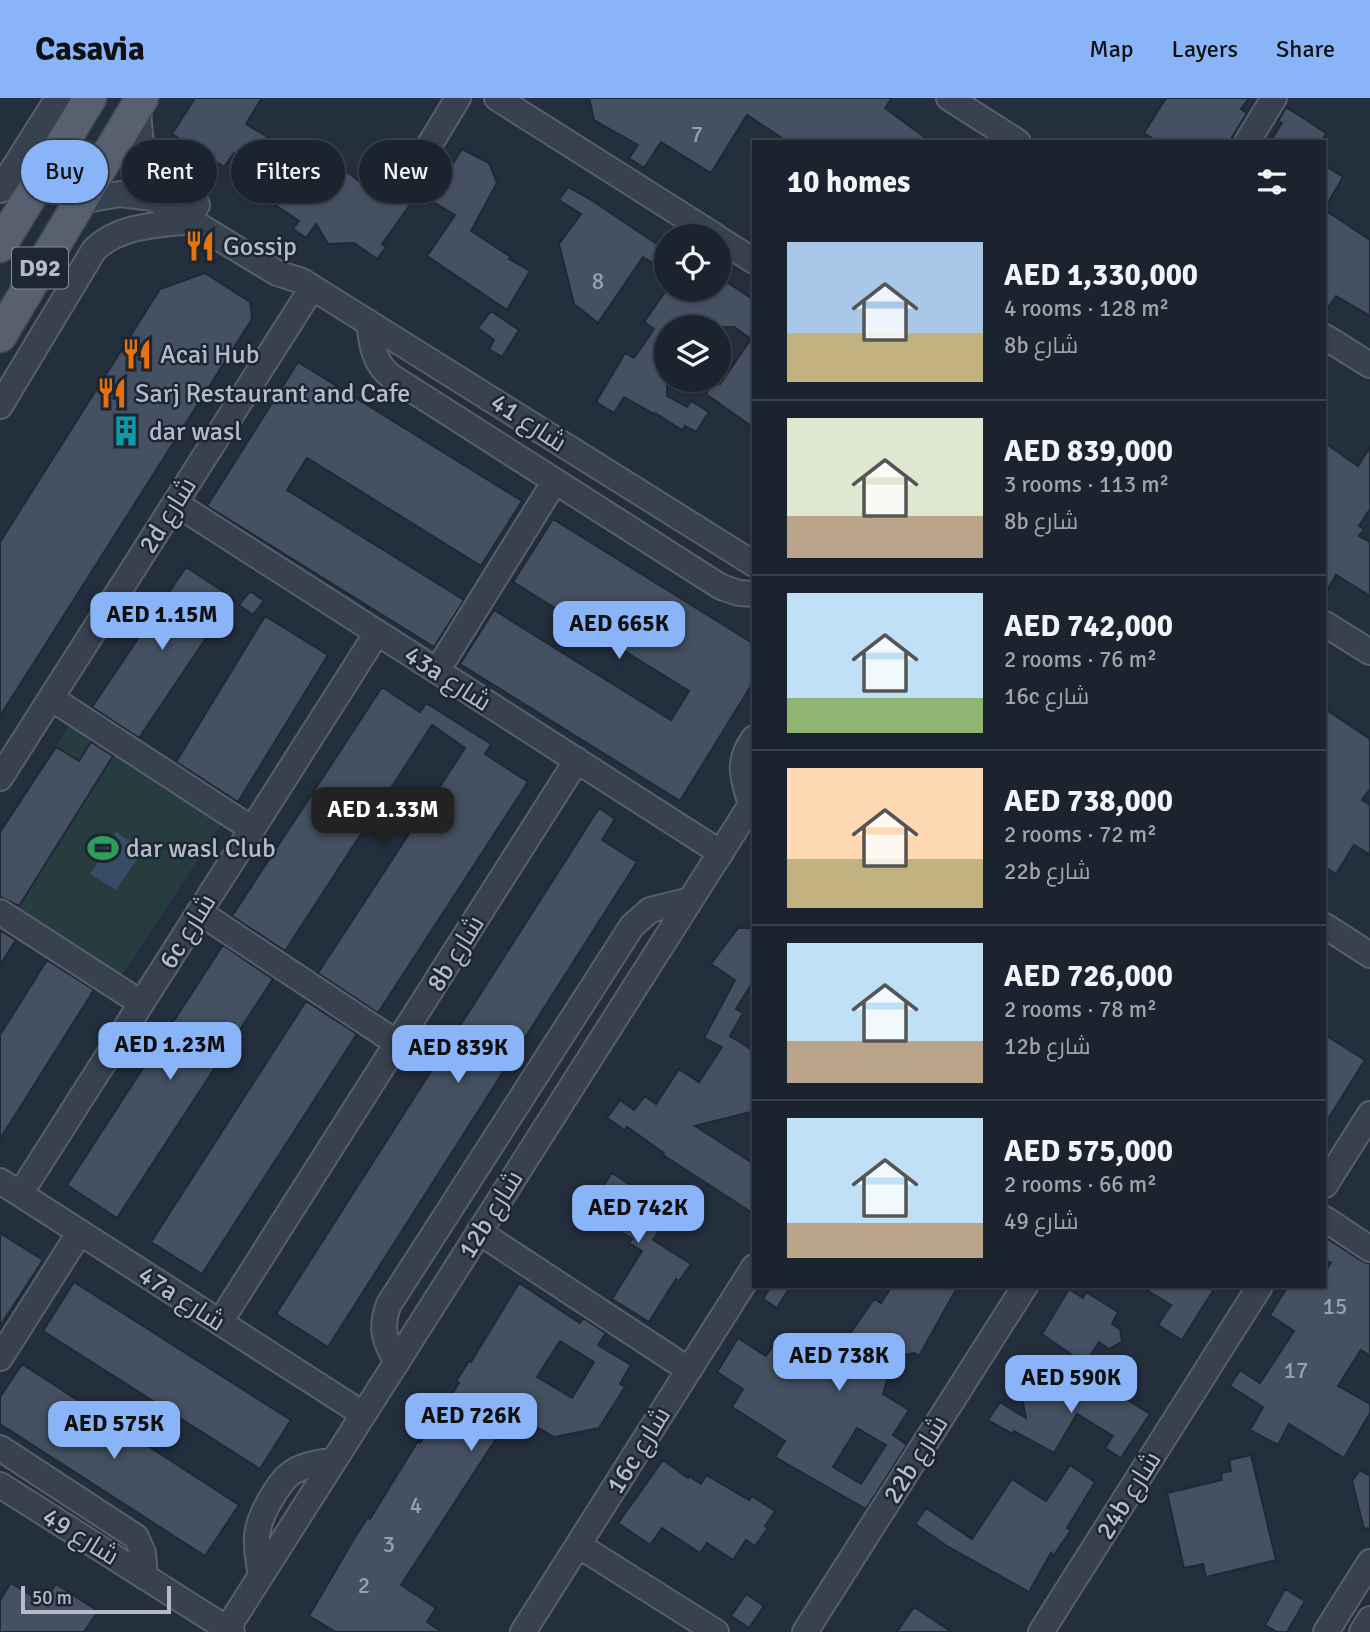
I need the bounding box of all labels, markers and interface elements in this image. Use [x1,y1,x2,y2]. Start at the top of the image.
text: Casavia [35,29,145,70]
text: Map [1089,34,1134,64]
text: Layers [1172,34,1238,64]
text: Share [1276,34,1335,64]
house number: 7 [691,120,703,149]
chip: Buy [21,140,108,203]
chip: Rent [122,140,217,203]
chip: Filters [231,140,345,203]
chip: New [359,140,452,203]
icon: filters [1253,163,1291,201]
text: 10 homes [787,164,910,201]
map controls [654,224,731,392]
button: locate [654,224,731,301]
restaurant icon: Gossip [183,229,217,263]
place label: Gossip [223,231,297,263]
road number: D92 [12,248,68,288]
text: AED 1,330,000 [1004,257,1198,294]
house number: 8 [592,267,604,296]
icon: home [843,270,927,354]
text: 4 rooms · 128 m² [1004,294,1169,323]
button: layers [654,315,731,392]
text: 8b شارع [1004,331,1078,360]
restaurant icon: Acai Hub [120,337,154,371]
place label: Acai Hub [160,339,259,371]
restaurant icon: Sarj Restaurant and Cafe [95,376,129,410]
place label: Sarj Restaurant and Cafe [135,378,410,410]
street label: شارع 41 [484,386,572,459]
building icon: dar wasl [109,414,143,448]
place label: dar wasl [149,416,242,448]
text: AED 839,000 [1004,433,1173,470]
icon: home [843,446,927,530]
text: 3 rooms · 113 m² [1004,470,1169,499]
street label: 2d شارع [132,471,204,560]
text: 8b شارع [1004,507,1078,536]
pin: AED 1.15M [82,592,242,652]
text: AED 1.15M [106,600,218,629]
pin: AED 665K [547,602,691,661]
text: AED 742,000 [1004,608,1173,645]
text: AED 665K [569,609,669,638]
icon: home [843,621,927,705]
street label: 43a شارع [398,639,497,719]
text: 2 rooms · 76 m² [1004,645,1157,674]
text: 16c شارع [1004,682,1089,711]
text: AED 738,000 [1004,783,1173,820]
pin: AED 1.33M [303,788,463,847]
text: AED 1.33M [327,795,439,824]
icon: home [843,796,927,880]
text: 2 rooms · 72 m² [1004,820,1157,849]
sports icon: dar wasl Club [86,831,120,865]
place label: dar wasl Club [126,833,276,865]
text: 22b شارع [1004,857,1091,886]
street label: 6c شارع [152,888,223,975]
street label: 8b شارع [420,909,492,998]
text: AED 726,000 [1004,958,1173,995]
icon: home [843,971,927,1055]
text: 2 rooms · 78 m² [1004,995,1157,1024]
pin: AED 1.23M [90,1023,250,1082]
pin: AED 839K [386,1026,530,1085]
text: AED 1.23M [114,1030,226,1059]
text: 12b شارع [1004,1032,1091,1061]
text: AED 839K [408,1033,508,1062]
text: AED 575,000 [1004,1133,1173,1170]
icon: home [843,1146,927,1230]
street label: 12b شارع [451,1165,530,1265]
text: 2 rooms · 66 m² [1004,1170,1157,1199]
pin: AED 742K [566,1186,710,1245]
text: AED 742K [588,1193,688,1222]
text: شارع 49 [1004,1207,1078,1236]
street label: 47a شارع [132,1259,231,1339]
house number: 15 [1323,1292,1347,1321]
pin: AED 738K [767,1334,911,1393]
text: AED 738K [789,1341,889,1370]
pin: AED 590K [999,1356,1143,1415]
house number: 17 [1284,1356,1308,1385]
text: AED 590K [1021,1363,1121,1392]
pin: AED 726K [399,1394,543,1453]
text: AED 726K [421,1401,521,1430]
street label: 16c شارع [600,1401,678,1500]
pin: AED 575K [42,1402,186,1461]
text: AED 575K [64,1409,164,1438]
street label: 22b شارع [876,1410,955,1510]
street label: 24b شارع [1089,1446,1168,1546]
house number: 4 [410,1491,422,1520]
street label: شارع 49 [36,1501,125,1573]
house number: 3 [383,1530,395,1559]
house number: 2 [358,1571,370,1600]
scale bar [21,1583,172,1615]
text: 50 m [32,1586,72,1610]

